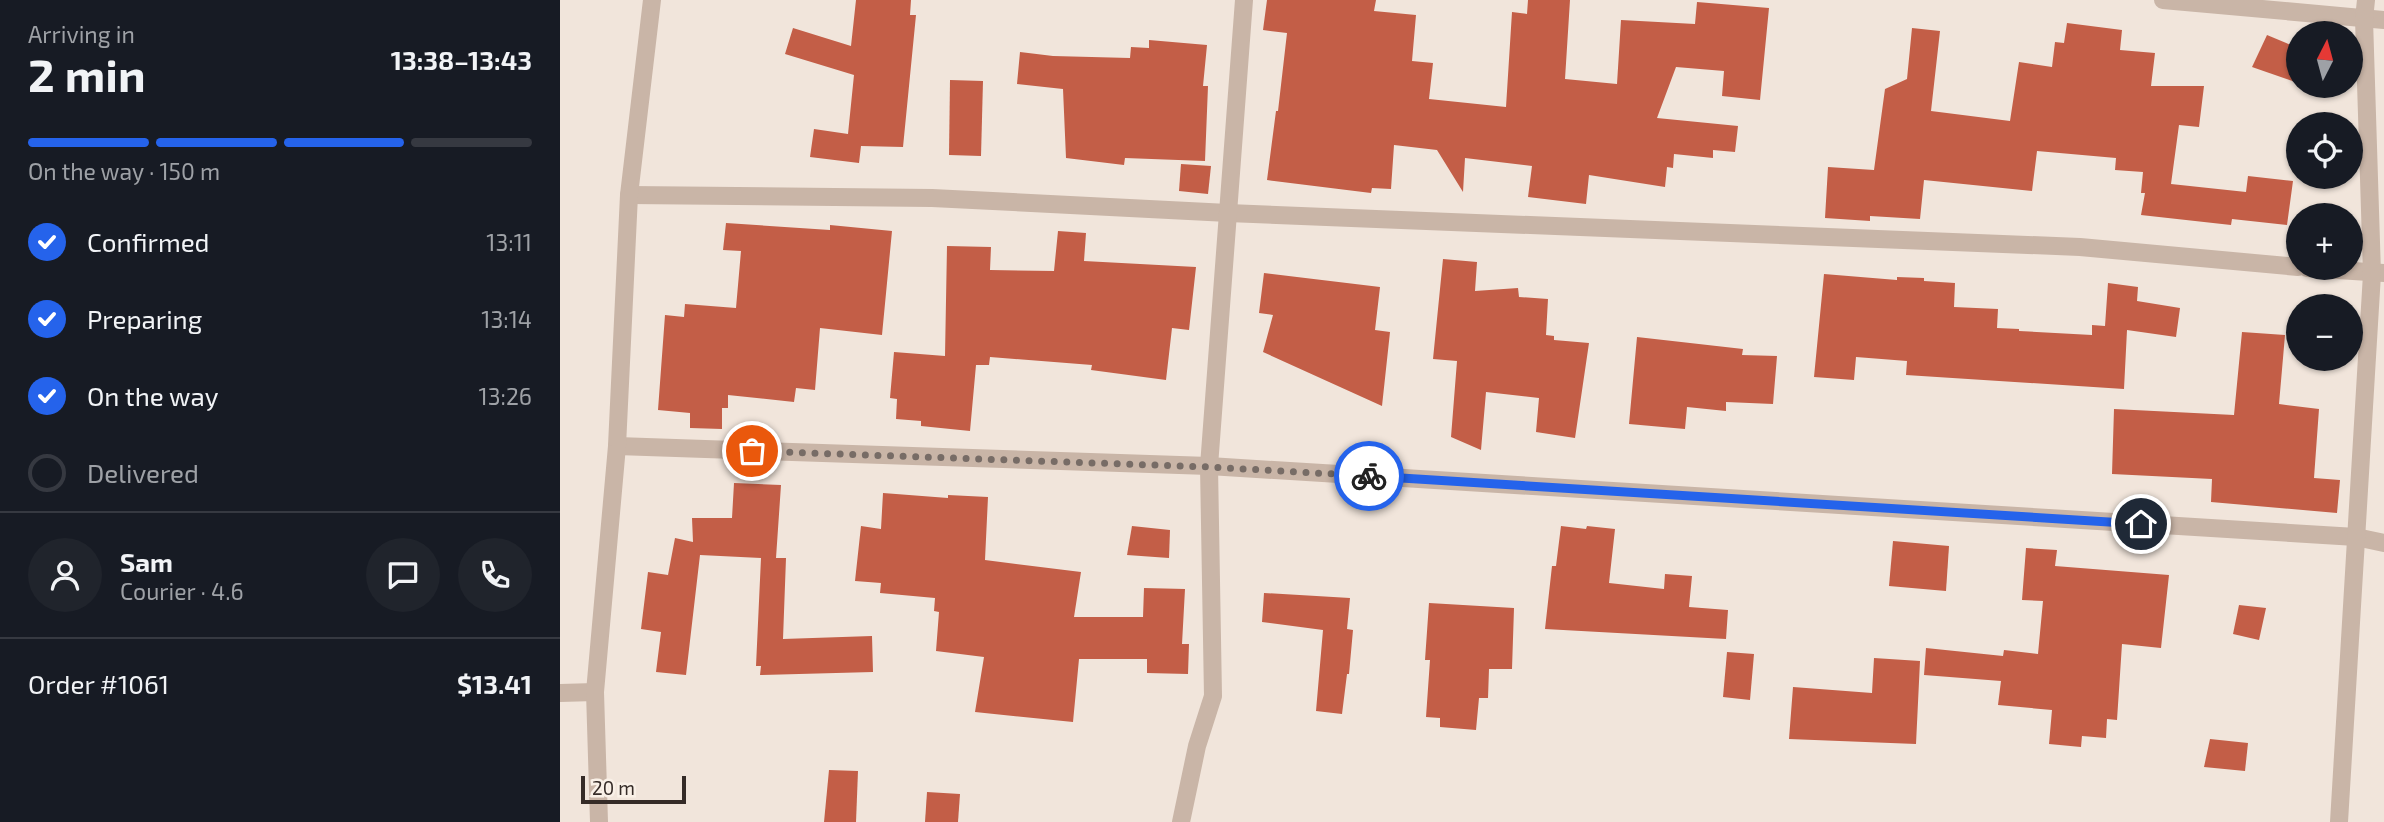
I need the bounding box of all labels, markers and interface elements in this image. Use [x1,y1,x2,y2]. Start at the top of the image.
text: Arriving in [28,20,135,48]
north arrow [2286,21,2362,98]
map controls [2286,21,2363,371]
text: 13:38–13:43 [391,44,532,75]
text: 2 min [28,46,146,101]
button: locate [2286,112,2363,189]
text: On the way · 150 m [28,157,220,185]
button: + [2286,203,2363,280]
icon: check [28,223,66,261]
text: Confirmed [87,226,210,257]
text: 13:11 [486,228,532,256]
button: − [2286,294,2363,371]
icon: check [28,300,66,338]
text: Preparing [87,303,202,334]
text: 13:14 [481,305,532,333]
icon: check [28,377,66,415]
text: On the way [87,380,218,411]
text: 13:26 [479,382,532,410]
pin [722,421,782,481]
icon: bag [733,432,771,470]
courier [1334,441,1404,511]
text: Delivered [87,457,199,488]
icon: bike [1350,457,1388,495]
pin [2111,494,2171,554]
icon: home [2122,505,2160,543]
button: person [28,538,102,612]
button: chat [366,538,440,612]
button: phone [458,538,532,612]
text: Sam [120,546,173,577]
text: Courier · 4.6 [120,577,244,605]
text: Order #1061 [28,668,169,699]
text: $13.41 [457,668,532,699]
scale bar [581,773,686,805]
text: 20 m [592,776,635,799]

